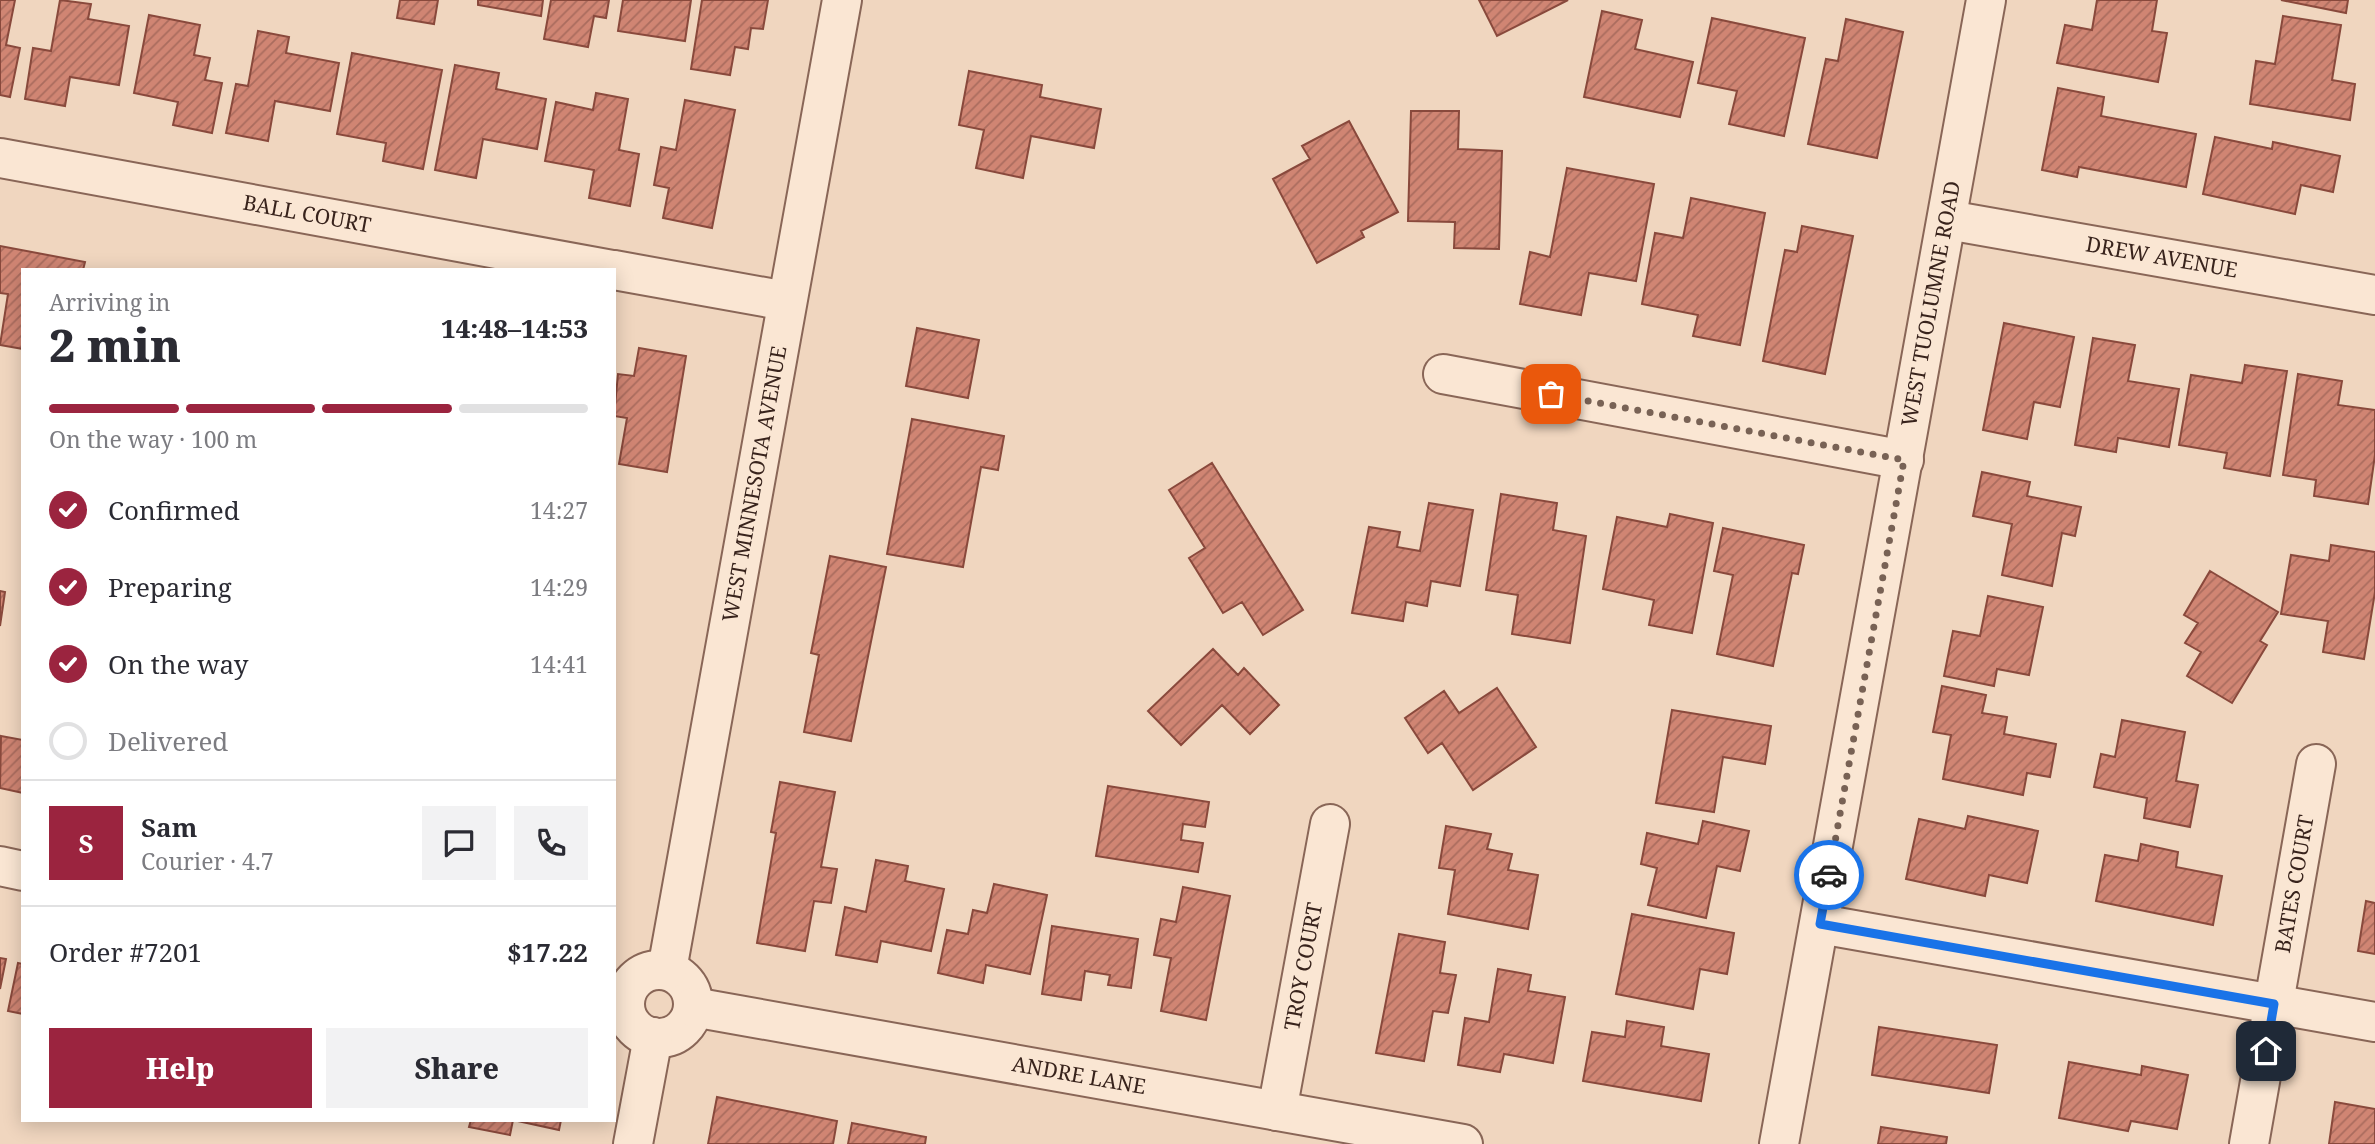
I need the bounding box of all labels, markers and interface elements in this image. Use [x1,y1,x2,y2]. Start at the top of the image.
street label: WEST TUOLUMNE ROAD [1894,178,1966,429]
street label: BALL COURT [241,188,373,239]
street label: DREW AVENUE [2084,229,2240,284]
text: Arriving in [49,286,170,318]
text: 14:48–14:53 [441,310,588,346]
text: 2 min [49,313,181,375]
street label: WEST MINNESOTA AVENUE [715,343,792,624]
pin [1521,364,1581,424]
icon: bag [1532,375,1570,413]
text: On the way · 100 m [49,423,257,455]
icon: check [49,491,87,529]
text: Confirmed [108,492,240,528]
text: 14:27 [530,494,588,526]
icon: check [49,568,87,606]
text: Preparing [108,569,232,605]
text: 14:29 [530,571,588,603]
icon: check [49,645,87,683]
text: On the way [108,646,248,682]
text: 14:41 [530,648,588,680]
text: Delivered [108,723,228,759]
button: chat [422,806,496,880]
button: phone [514,806,588,880]
text: Sam [141,809,197,845]
street label: BATES COURT [2268,813,2320,955]
text: S [78,825,94,861]
courier [1794,840,1864,910]
text: Courier · 4.7 [141,845,274,877]
icon: car [1810,856,1848,894]
street label: TROY COURT [1277,900,1328,1033]
text: Order #7201 [49,934,202,970]
text: $17.22 [507,934,588,970]
pin [2236,1021,2296,1081]
button: Help [49,1028,312,1108]
button: Share [326,1028,588,1108]
icon: home [2247,1032,2285,1070]
street label: ANDRE LANE [1010,1049,1148,1100]

